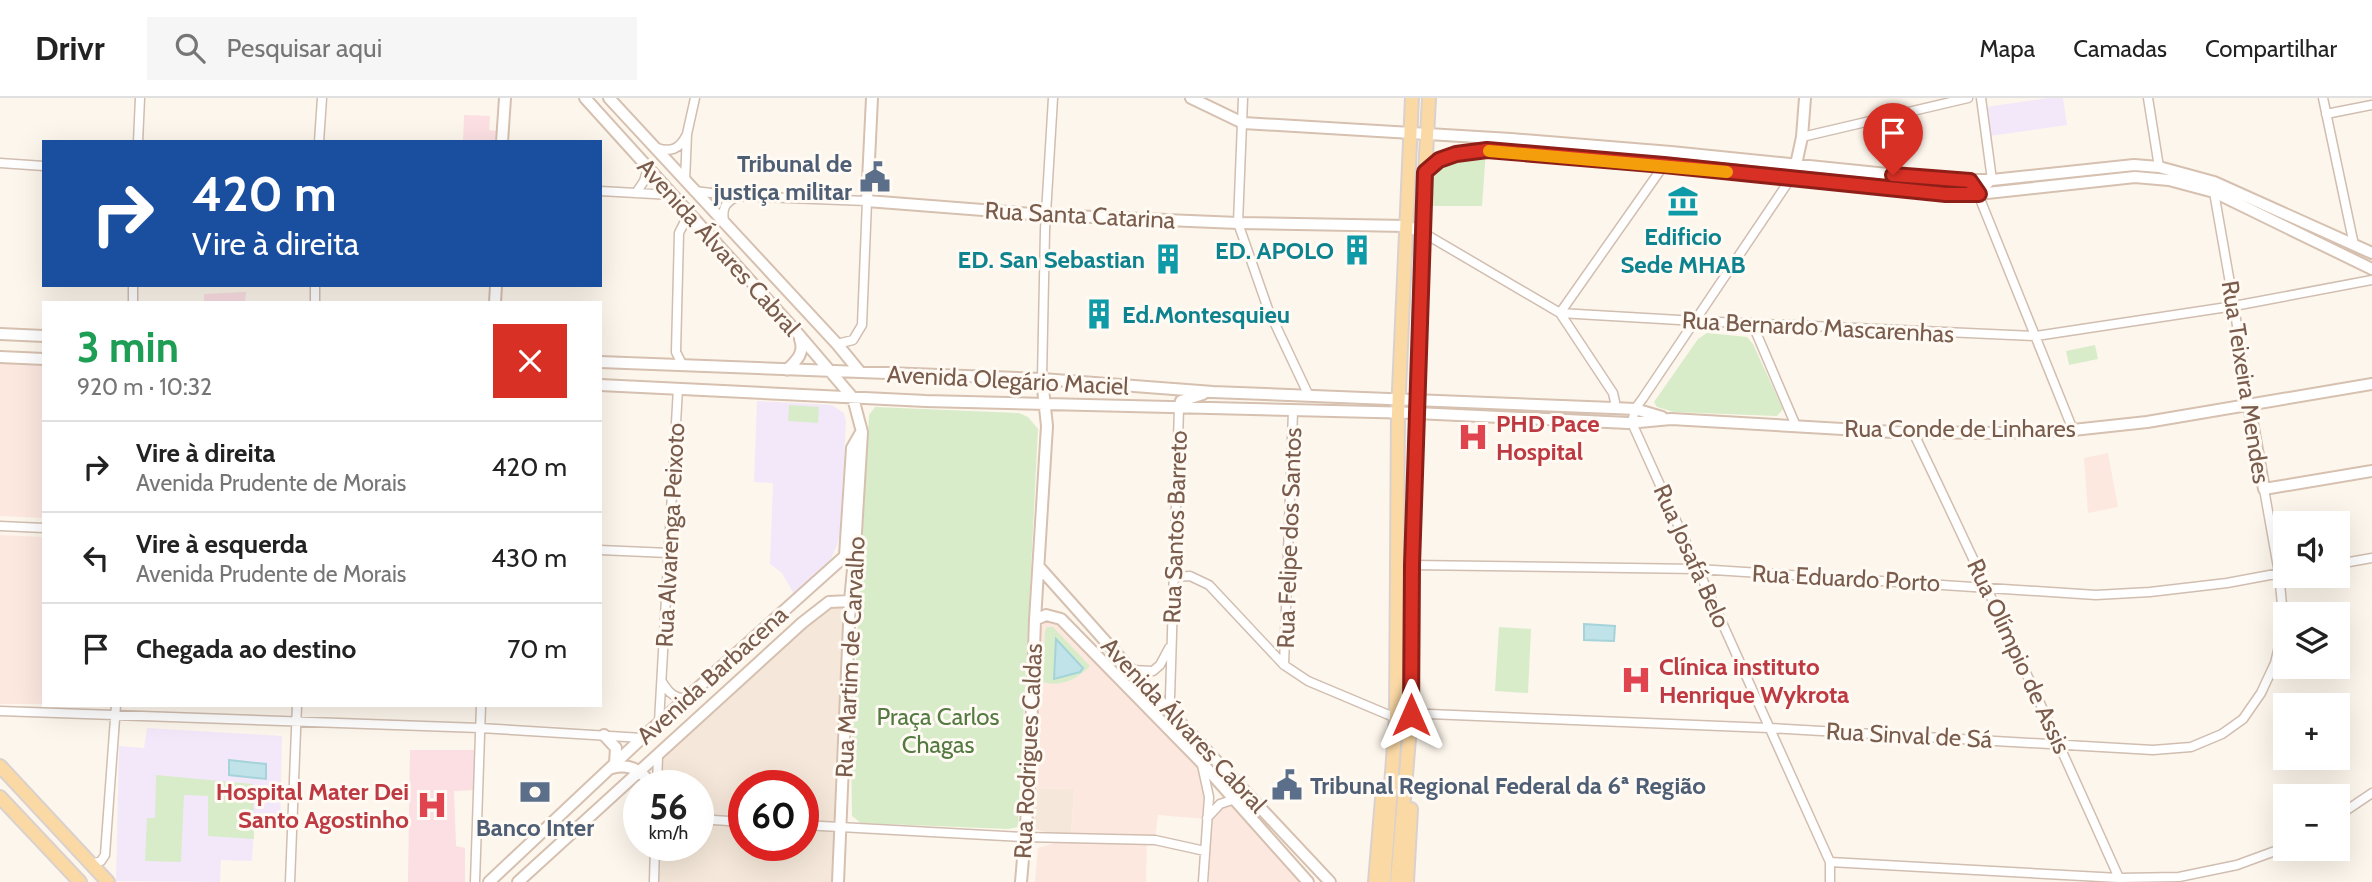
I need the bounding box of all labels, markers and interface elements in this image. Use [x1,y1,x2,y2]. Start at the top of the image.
search box [147,17,637,80]
text: Drivr [35,28,105,68]
icon: search [171,29,209,67]
text: Pesquisar aqui [227,32,382,64]
text: Mapa [1979,34,2035,63]
text: Camadas [2073,34,2167,63]
text: Compartilhar [2205,34,2337,63]
pin [1863,103,1923,175]
icon: arrive [1874,114,1912,152]
place label: Tribunal de justiça militar [713,149,852,206]
street label: Avenida Álvares Cabral [632,152,807,342]
public building icon: Tribunal de justiça militar [858,160,892,194]
text: 420 m [192,164,337,223]
icon: right [77,168,168,259]
museum icon: Edificio Sede MHAB [1666,184,1700,218]
street label: Rua Santa Catarina [984,196,1176,234]
place label: Edificio Sede MHAB [1620,222,1746,279]
text: Vire à direita [192,224,359,263]
building icon: ED. APOLO [1340,233,1374,267]
place label: ED. APOLO [1215,236,1334,265]
building icon: ED. San Sebastian [1151,242,1185,276]
place label: ED. San Sebastian [958,245,1145,274]
street label: Rua Teixeira Mendes [2216,278,2276,486]
building icon: Ed.Montesquieu [1082,297,1116,331]
place label: Ed.Montesquieu [1122,300,1290,329]
street label: Rua Bernardo Mascarenhas [1681,305,1955,349]
text: 3 min [77,321,179,373]
button: close [493,324,567,398]
street label: Avenida Olegário Maciel [886,359,1130,401]
text: 920 m · 10:32 [77,373,212,401]
place label: PHD Pace Hospital [1496,409,1600,466]
street label: Rua Conde de Linhares [1844,414,2076,443]
hospital icon: PHD Pace Hospital [1456,420,1490,454]
street label: Rua Alvarenga Peixoto [650,422,690,648]
street label: Rua Felipe dos Santos [1271,427,1307,649]
street label: Rua Santos Barreto [1157,430,1193,624]
text: Vire à direita [136,437,276,469]
icon: right [77,448,115,486]
text: 420 m [492,451,567,483]
text: Avenida Prudente de Morais [136,469,406,497]
street label: Rua Josafá Belo [1647,480,1737,632]
map controls [2273,511,2350,861]
button: sound [2273,511,2350,588]
text: Vire à esquerda [136,528,308,560]
street label: Rua Martim de Carvalho [829,536,871,778]
icon: left [77,539,115,577]
text: 430 m [491,542,567,574]
street label: Rua Olímpio de Assis [1961,554,2077,758]
street label: Rua Eduardo Porto [1751,559,1941,597]
text: Avenida Prudente de Morais [136,560,406,588]
street label: Avenida Barbacena [631,599,794,750]
button: layers [2273,602,2350,679]
icon: arrive [77,630,115,668]
street label: Avenida Álvares Cabral [1095,631,1273,819]
text: Chegada ao destino [136,633,356,665]
text: 70 m [507,633,567,665]
street label: Rua Rodrigues Caldas [1008,642,1048,859]
place label: Clínica instituto Henrique Wykrota [1659,652,1849,709]
hospital icon: Clínica instituto Henrique Wykrota [1619,663,1653,697]
position arrow [1374,678,1448,752]
button: + [2273,693,2350,770]
park label: Praça Carlos Chagas [877,702,999,759]
street label: Rua Sinval de Sá [1825,716,1993,754]
public building icon: Tribunal Regional Federal da 6ª Região [1270,768,1304,802]
speed limit sign: 60 [728,770,819,861]
place label: Tribunal Regional Federal da 6ª Região [1310,771,1706,800]
bank icon: Banco Inter [518,775,552,809]
place label: Hospital Mater Dei Santo Agostinho [216,777,409,834]
button: − [2273,784,2350,861]
text: 56 [649,785,688,828]
hospital icon: Hospital Mater Dei Santo Agostinho [415,788,449,822]
place label: Banco Inter [476,813,594,842]
text: km/h [649,822,688,844]

